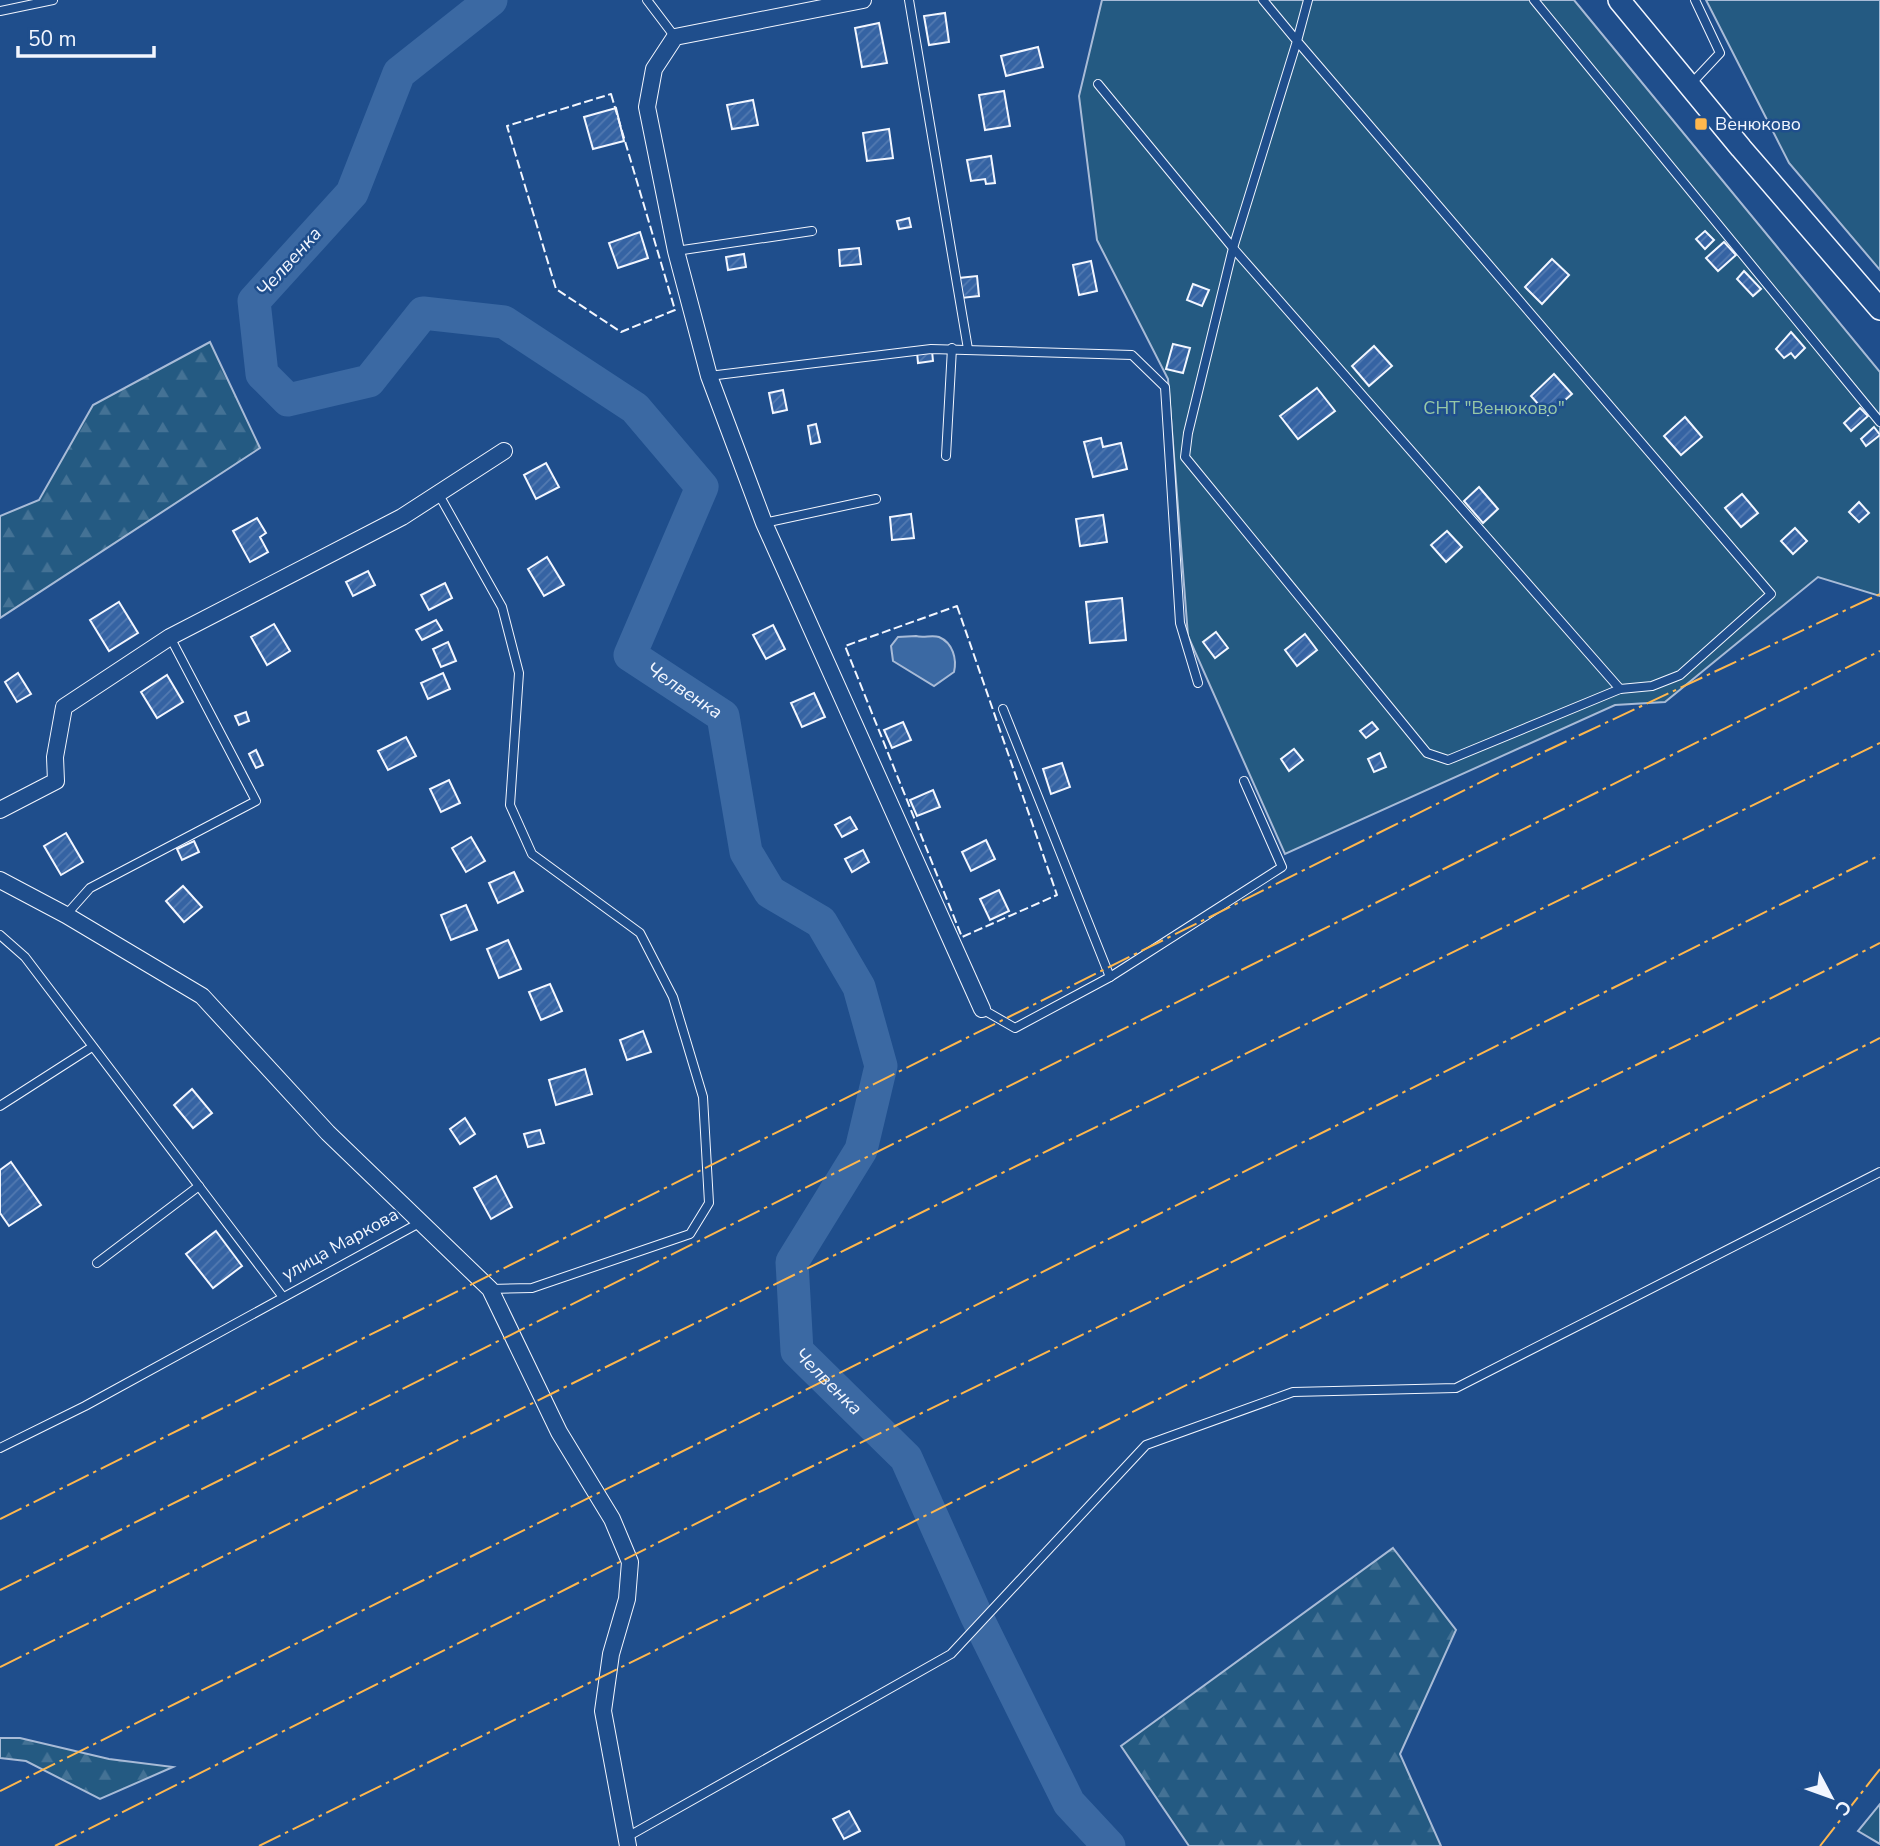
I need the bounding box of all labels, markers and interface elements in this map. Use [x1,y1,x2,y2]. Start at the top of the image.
scale bar [18,14,154,58]
text: 50 m [28,25,77,53]
place label: Венюково [1715,112,1801,136]
marker: Венюково [1693,116,1709,132]
water label: Челвенка [251,221,327,303]
park label: СНТ "Венюково" [1423,396,1565,420]
water label: Челвенка [641,656,728,725]
street label: улица Маркова [277,1202,403,1286]
water label: Челвенка [788,1342,868,1421]
north arrow [1796,1762,1866,1832]
text: С [1829,1794,1857,1821]

